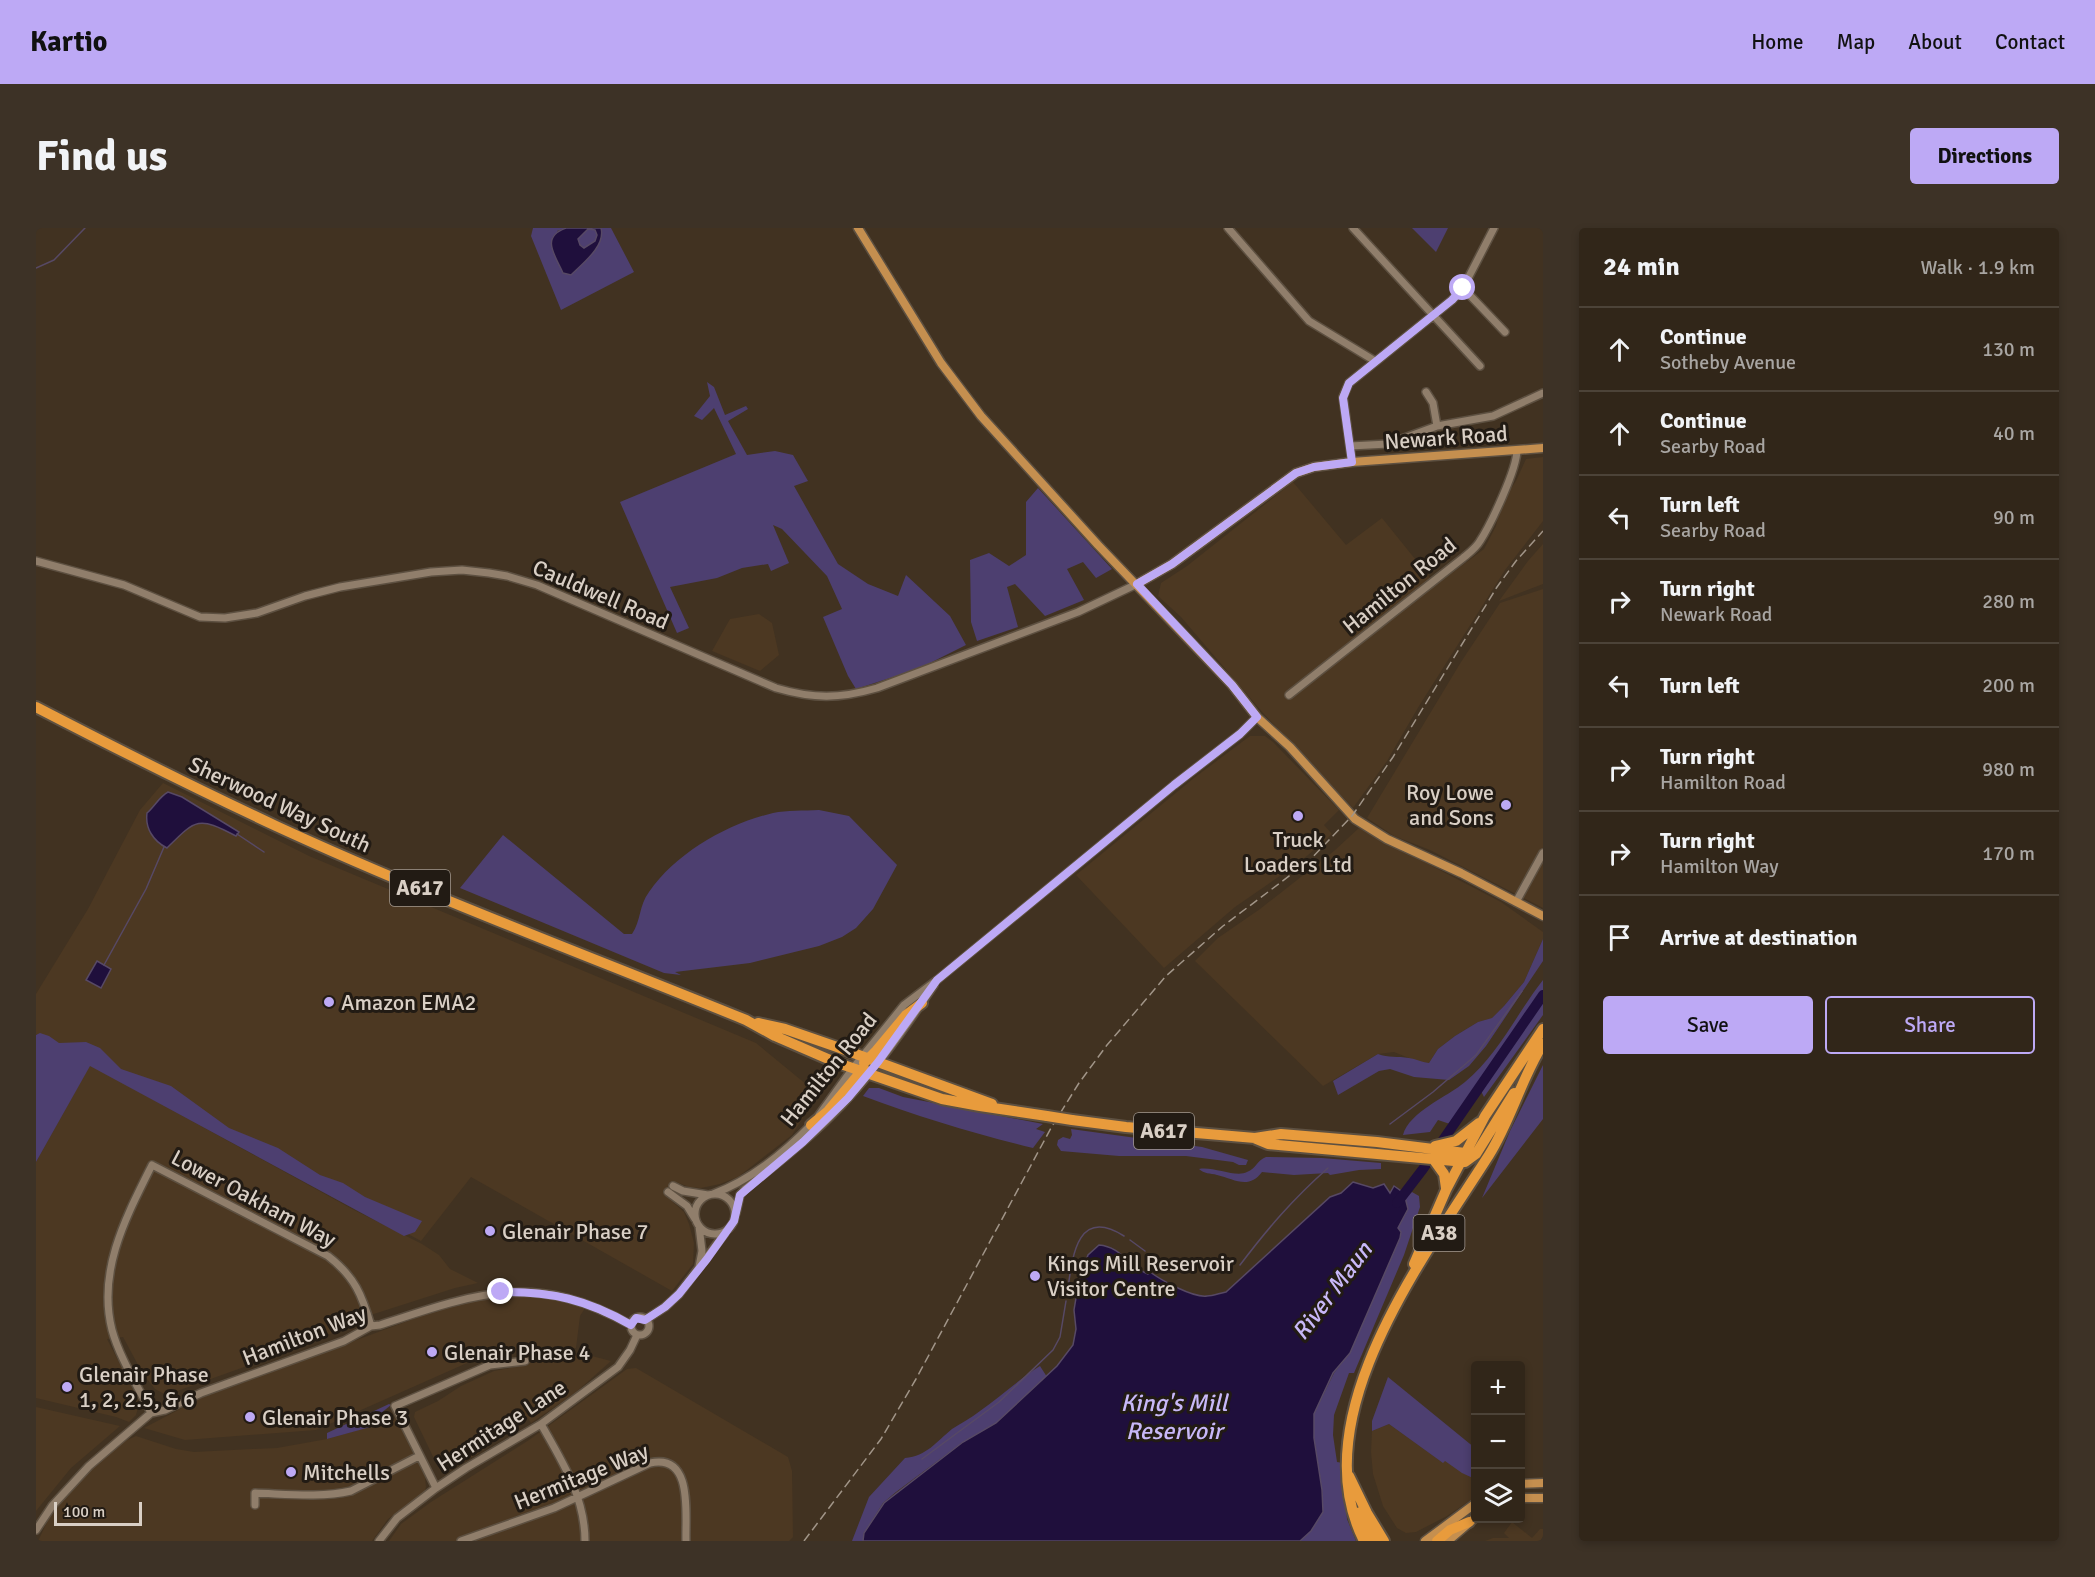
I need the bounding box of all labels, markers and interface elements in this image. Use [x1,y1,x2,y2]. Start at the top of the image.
text: Kartio [30,25,107,59]
text: Home [1751,29,1804,55]
text: Map [1837,29,1875,55]
text: About [1908,29,1962,55]
text: Contact [1995,29,2065,55]
button: Directions [1910,128,2059,184]
text: Find us [36,131,167,182]
text: 24 min [1603,251,1680,283]
text: Walk · 1.9 km [1921,255,2035,280]
route start [1449,274,1475,300]
text: Continue [1660,323,1747,350]
icon: ahead [1603,333,1636,366]
text: 130 m [1982,337,2035,362]
text: Sotheby Avenue [1660,350,1796,375]
text: Continue [1660,407,1747,434]
icon: ahead [1603,417,1636,450]
street label: Newark Road [1383,420,1509,455]
text: 40 m [1993,421,2035,446]
text: Searby Road [1660,434,1766,459]
text: Turn left [1660,491,1740,518]
icon: left [1603,501,1636,534]
text: 90 m [1993,505,2035,530]
text: Searby Road [1660,518,1766,543]
street label: Hamilton Road [1337,531,1462,639]
street label: Cauldwell Road [529,554,673,635]
text: Turn right [1660,575,1755,602]
icon: right [1603,585,1636,618]
text: 280 m [1982,589,2035,614]
text: Newark Road [1660,602,1772,627]
icon: left [1603,669,1636,702]
text: Turn left [1660,672,1740,699]
text: 200 m [1982,673,2035,698]
text: Turn right [1660,743,1755,770]
street label: Sherwood Way South [184,750,375,859]
icon: right [1603,753,1636,786]
text: 980 m [1982,757,2035,782]
text: Hamilton Road [1660,770,1786,795]
place label: Roy Lowe and Sons [1406,779,1494,831]
marker: Roy Lowe and Sons [1499,798,1513,812]
marker: Truck Loaders Ltd [1291,809,1305,823]
place label: Truck Loaders Ltd [1244,826,1352,878]
text: Turn right [1660,827,1755,854]
icon: right [1603,837,1636,870]
text: 170 m [1982,841,2035,866]
text: Hamilton Way [1660,854,1779,879]
road number: A617 [390,870,450,906]
icon: arrive [1603,921,1636,954]
text: Arrive at destination [1660,924,1857,951]
place label: Amazon EMA2 [341,989,476,1016]
marker: Amazon EMA2 [322,995,336,1009]
button: Save [1603,996,1813,1054]
button: Share [1825,996,2035,1054]
street label: Hamilton Road [774,1007,882,1132]
road number: A617 [1134,1113,1194,1149]
street label: Lower Oakham Way [167,1144,341,1254]
road number: A38 [1414,1215,1464,1251]
place label: Glenair Phase 7 [502,1218,648,1245]
marker: Glenair Phase 7 [483,1224,497,1238]
water label: River Maun [1285,1235,1379,1346]
place label: Kings Mill Reservoir Visitor Centre [1047,1250,1234,1302]
marker: Kings Mill Reservoir Visitor Centre [1028,1269,1042,1283]
route end [487,1278,513,1304]
street label: Hamilton Way [238,1299,371,1371]
place label: Glenair Phase 4 [444,1339,591,1366]
marker: Glenair Phase 4 [425,1345,439,1359]
place label: Glenair Phase 1, 2, 2.5, & 6 [79,1361,209,1413]
map controls [1471,1361,1525,1523]
button: + [1471,1361,1525,1415]
street label: Hermitage Lane [431,1374,571,1477]
marker: Glenair Phase 1, 2, 2.5, & 6 [60,1380,74,1394]
water label: King's Mill Reservoir [1120,1388,1229,1446]
place label: Glenair Phase 3 [262,1404,408,1431]
marker: Glenair Phase 3 [243,1410,257,1424]
button: − [1471,1415,1525,1469]
street label: Hermitage Way [510,1437,653,1516]
place label: Mitchells [303,1459,390,1486]
marker: Mitchells [284,1465,298,1479]
button: layers [1471,1469,1525,1523]
scale bar [54,1499,142,1526]
text: 100 m [63,1502,105,1522]

